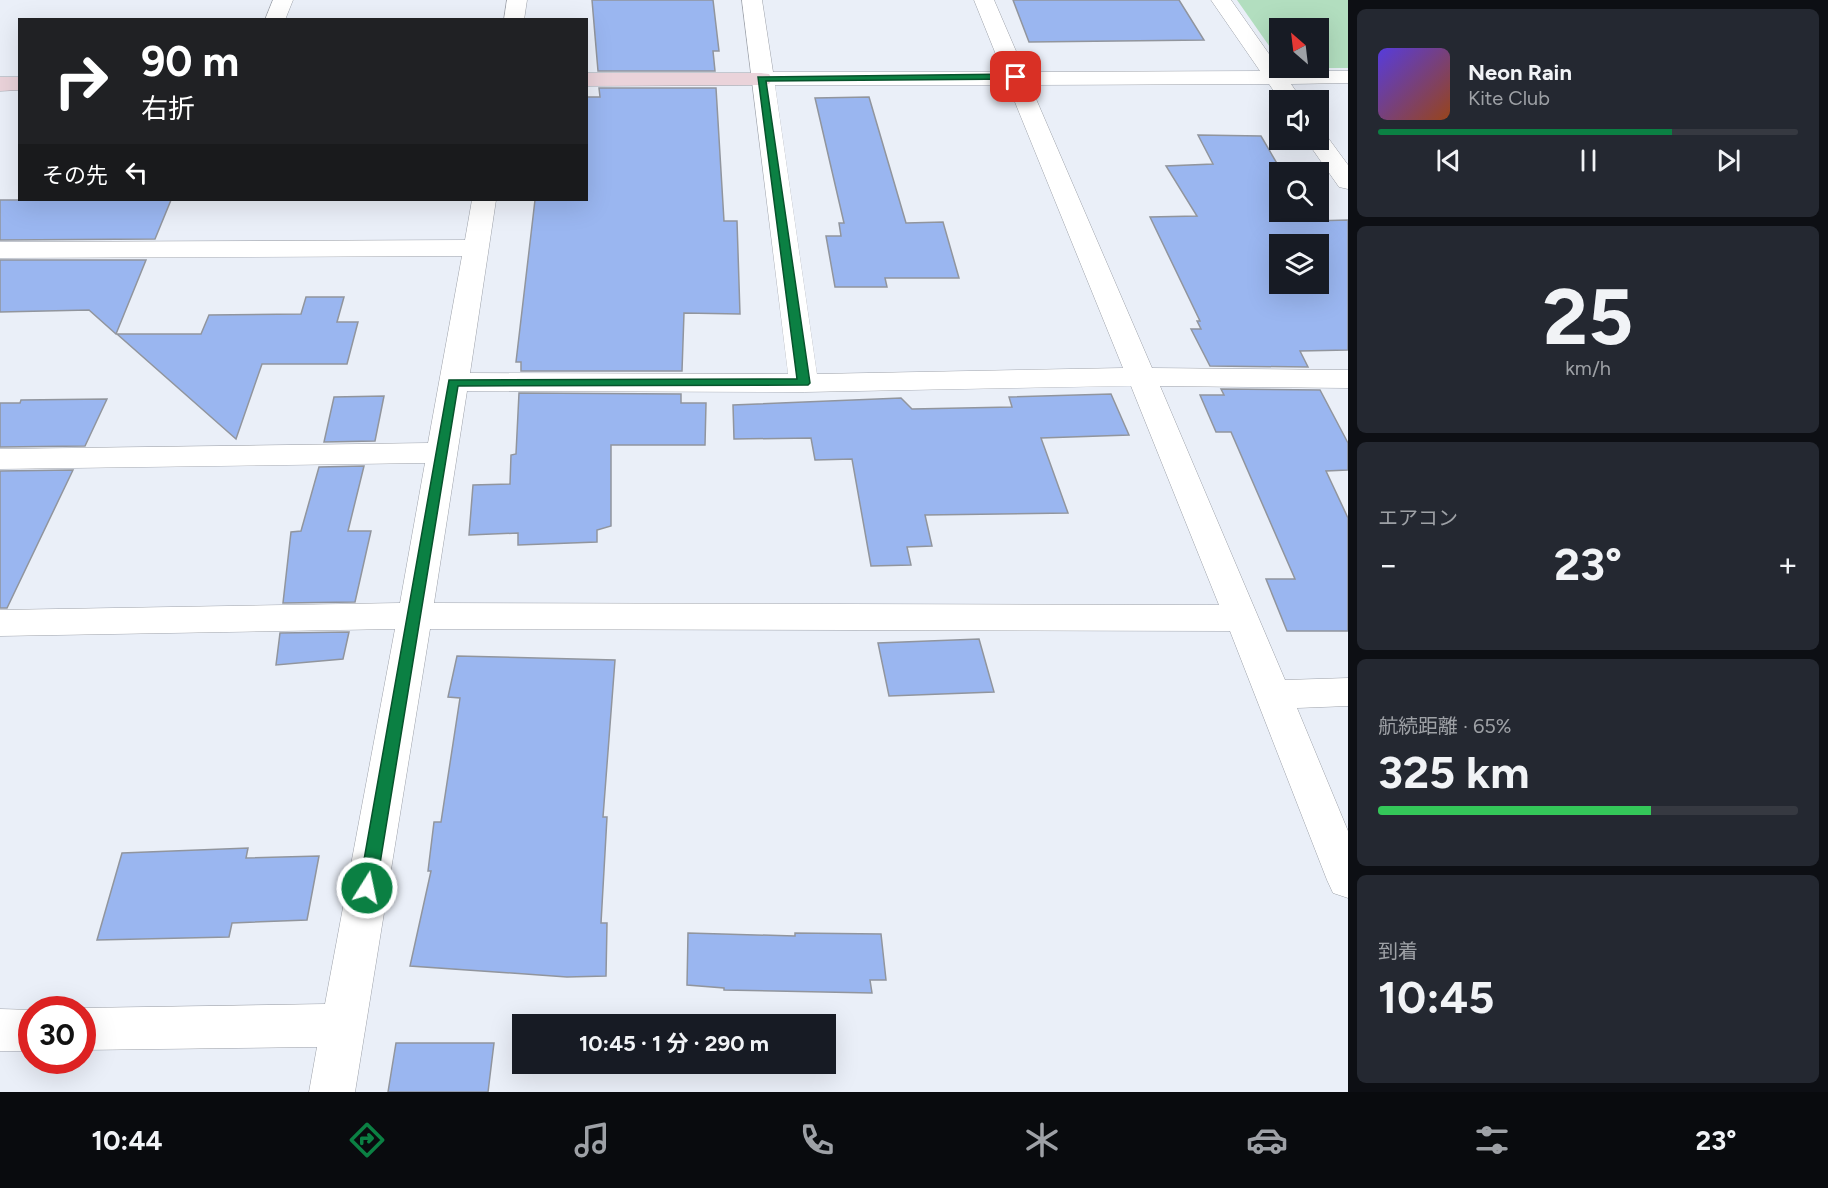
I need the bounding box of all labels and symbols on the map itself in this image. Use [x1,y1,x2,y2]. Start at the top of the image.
north arrow [1269,18,1329,78]
pin [990,51,1041,102]
position arrow [335,856,399,920]
speed limit sign: 30 [18,996,96,1074]

